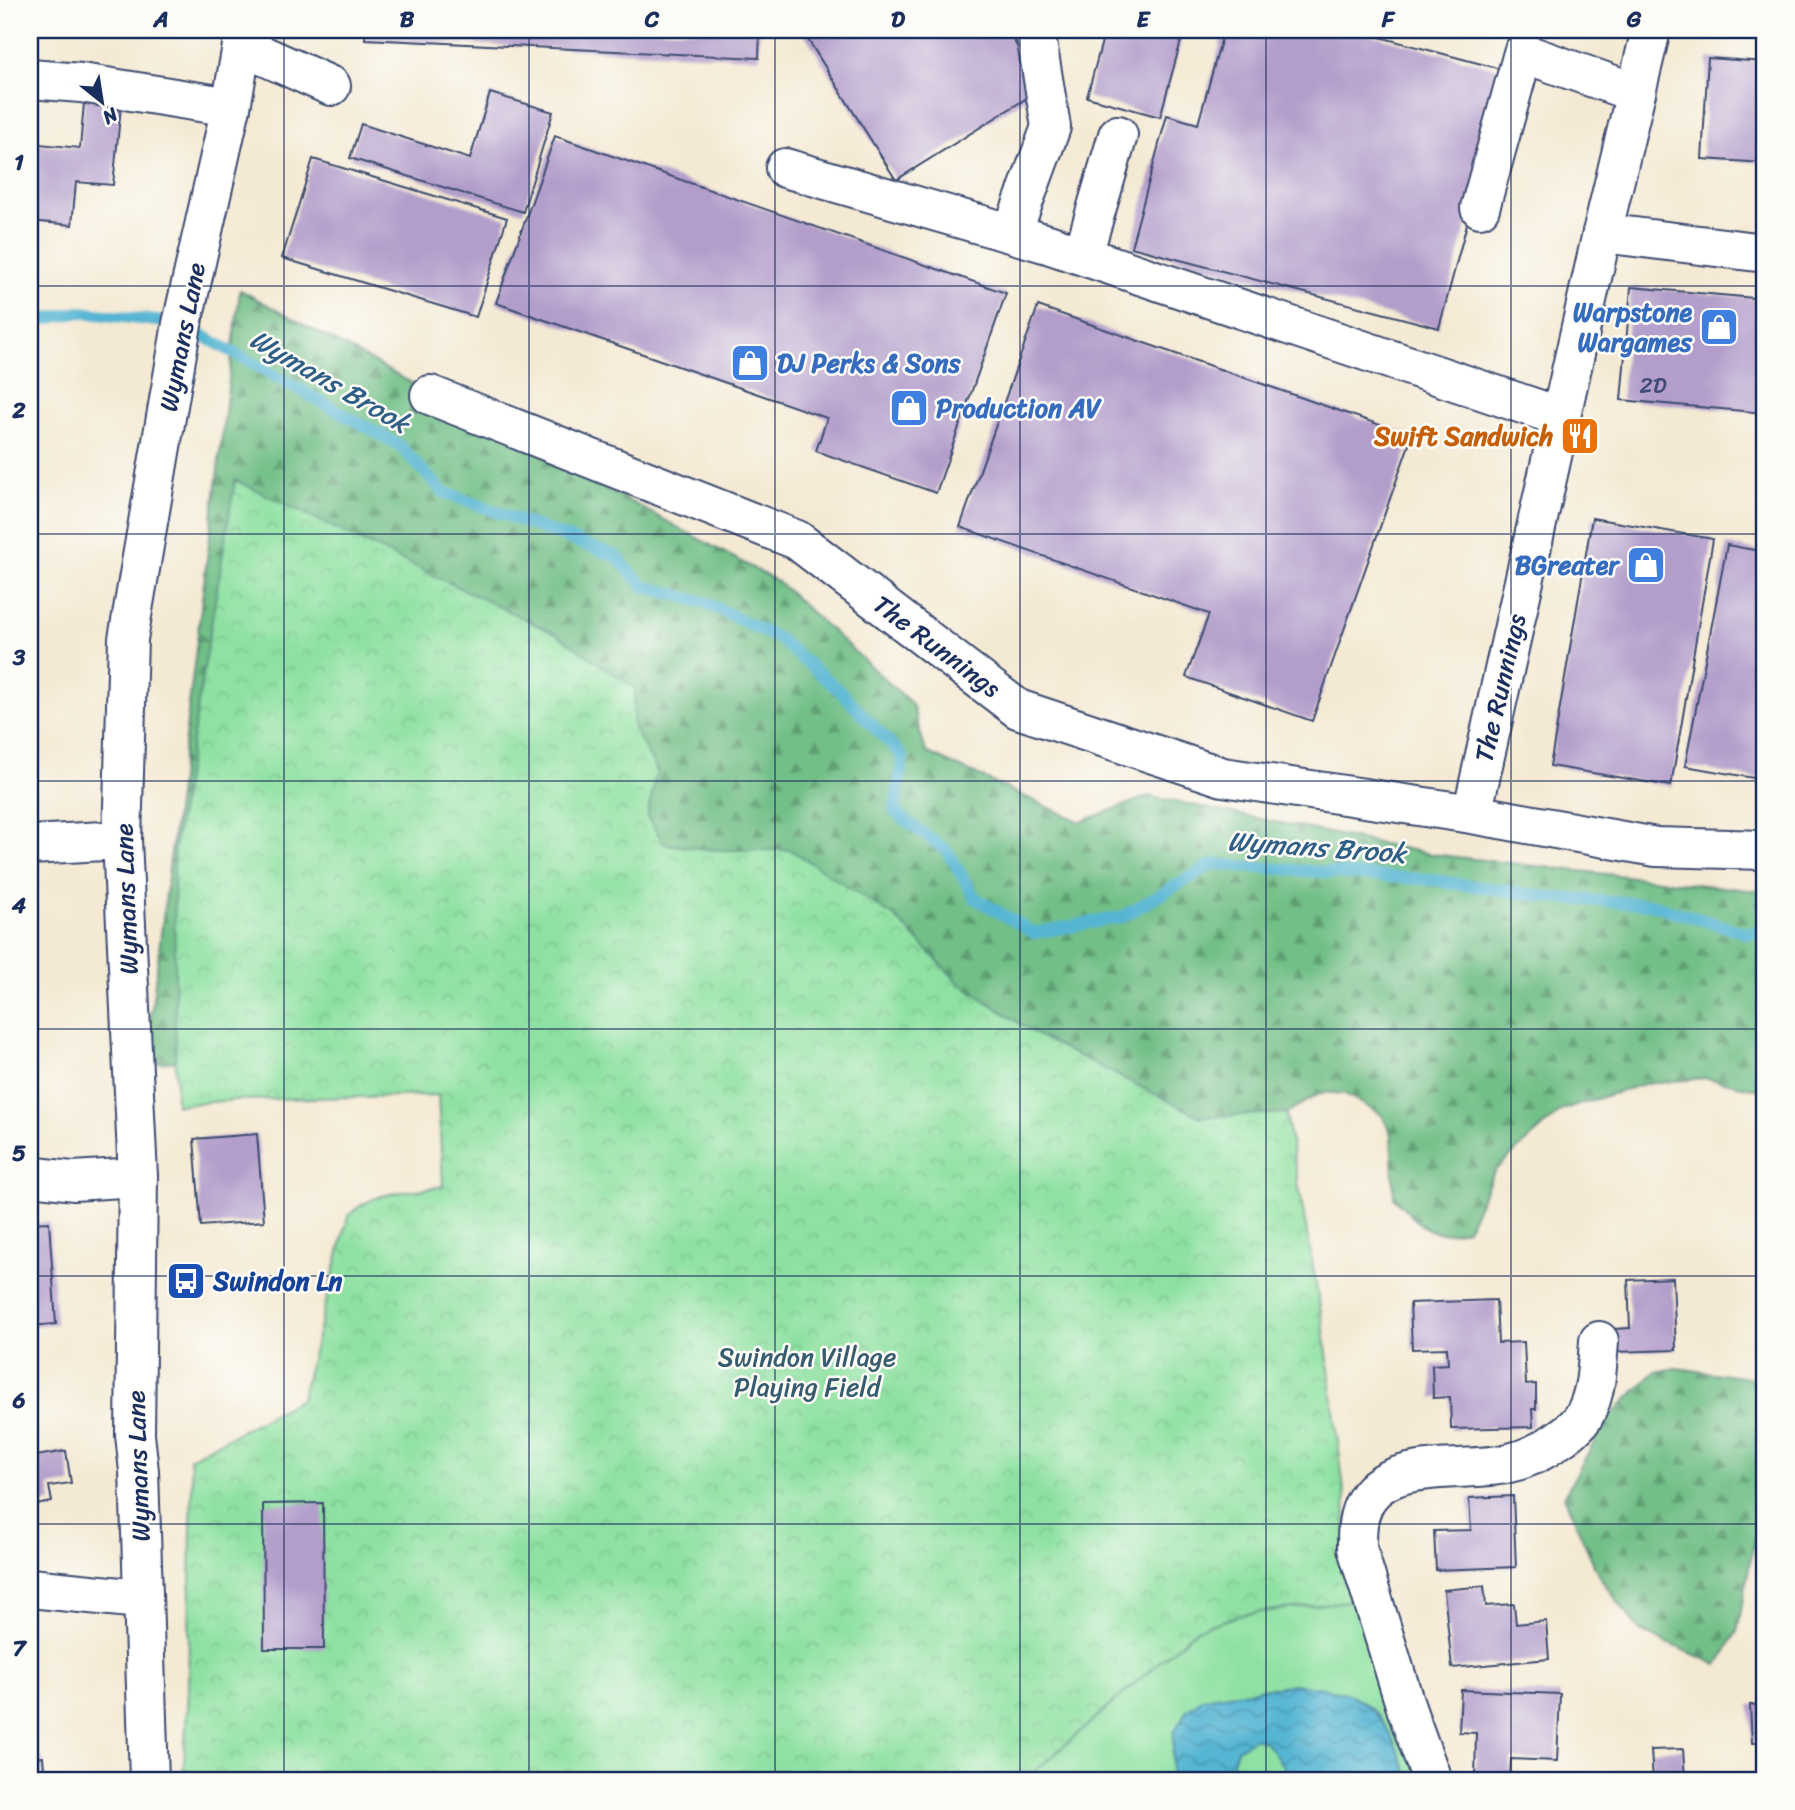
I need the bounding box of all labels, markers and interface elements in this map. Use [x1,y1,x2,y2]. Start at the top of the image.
text: A [152,0,169,40]
text: B [400,0,415,40]
text: C [644,0,660,40]
text: D [891,0,906,40]
text: E [1137,0,1152,40]
text: F [1381,0,1396,40]
text: G [1626,0,1642,40]
north arrow [66,66,136,136]
text: N [96,98,125,134]
text: 1 [14,142,24,183]
street label: Wymans Lane [145,258,219,416]
place label: Warpstone Wargames [1573,289,1693,365]
shop icon: Warpstone Wargames [1698,306,1740,348]
water label: Wymans Brook [240,315,422,448]
place label: DJ Perks & Sons [777,340,961,386]
shop icon: DJ Perks & Sons [729,342,771,384]
house number: 2D [1639,365,1667,406]
place label: Production AV [936,385,1103,431]
shop icon: Production AV [888,387,930,429]
text: 2 [11,390,26,431]
place label: Swift Sandwich [1373,413,1553,459]
restaurant icon: Swift Sandwich [1559,415,1601,457]
place label: BGreater [1515,542,1621,588]
shop icon: BGreater [1625,544,1667,586]
street label: The Runnings [863,582,1011,710]
street label: The Runnings [1461,609,1539,767]
text: 3 [12,637,26,678]
water label: Wymans Brook [1226,816,1410,878]
street label: Wymans Lane [100,822,152,975]
text: 4 [11,885,27,926]
text: 5 [12,1133,26,1174]
place label: Swindon Ln [212,1258,342,1304]
bus stop icon: Swindon Ln [165,1260,207,1302]
park label: Swindon Village Playing Field [718,1334,896,1410]
text: 6 [11,1380,26,1421]
street label: Wymans Lane [112,1389,164,1542]
text: 7 [12,1628,27,1669]

